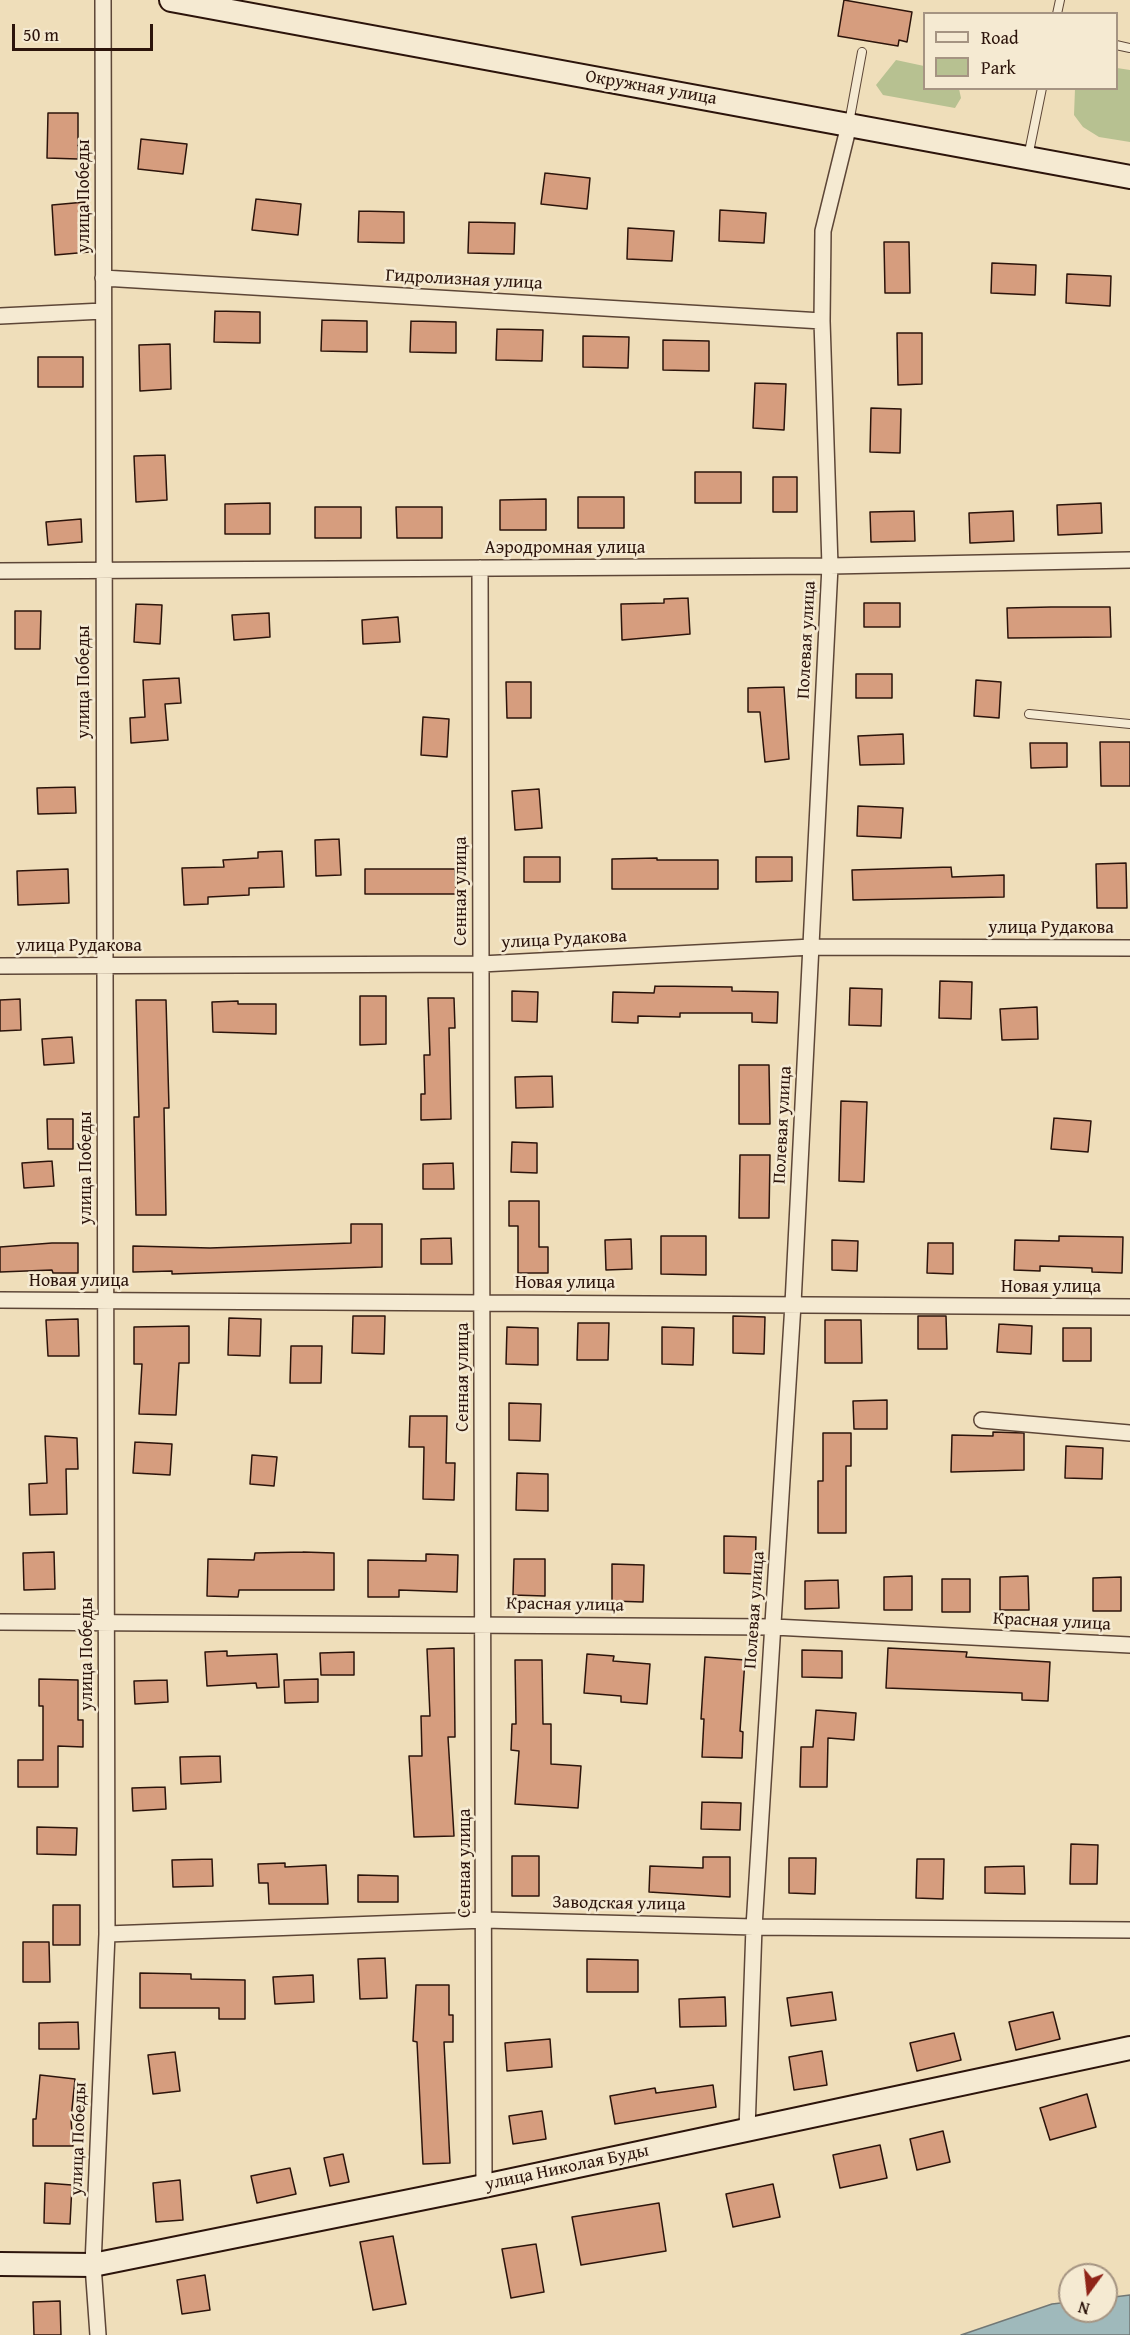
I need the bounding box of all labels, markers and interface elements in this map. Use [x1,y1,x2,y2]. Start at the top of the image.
scale bar [15,12,156,50]
legend [923,12,1118,90]
text: 50 m [23,21,59,48]
text: Road [981,24,1019,51]
text: Park [981,54,1016,81]
street label: Окружная улица [584,66,718,110]
street label: улица Победы [73,139,95,253]
street label: Гидролизная улица [385,265,543,295]
street label: Аэродромная улица [485,537,645,559]
street label: Полевая улица [793,580,821,700]
street label: улица Победы [73,625,95,739]
street label: Сенная улица [450,836,472,946]
street label: улица Рудакова [988,917,1114,939]
street label: улица Рудакова [501,926,627,954]
street label: улица Рудакова [16,935,142,957]
street label: Полевая улица [769,1065,797,1185]
street label: улица Победы [75,1111,97,1225]
street label: Новая улица [29,1270,129,1292]
street label: Новая улица [515,1272,615,1294]
street label: Новая улица [1001,1276,1101,1298]
street label: Сенная улица [452,1322,474,1432]
street label: Полевая улица [740,1550,770,1670]
street label: Красная улица [506,1593,624,1617]
street label: улица Победы [76,1597,98,1711]
street label: Красная улица [993,1608,1111,1636]
street label: Сенная улица [454,1808,476,1918]
street label: Заводская улица [552,1892,686,1916]
street label: улица Победы [66,2082,92,2196]
street label: улица Николая Буды [483,2140,651,2196]
north arrow [1058,2263,1118,2323]
text: N [1076,2295,1092,2321]

